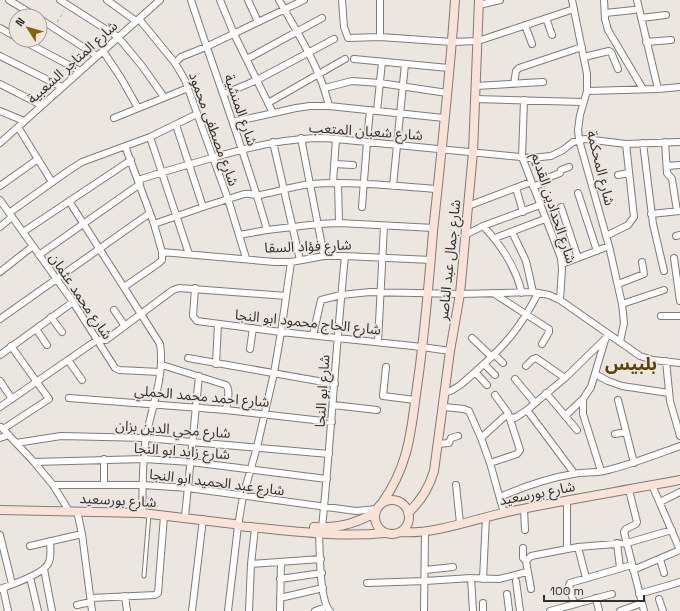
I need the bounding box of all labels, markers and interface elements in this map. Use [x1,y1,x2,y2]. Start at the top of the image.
north arrow [8,8,48,48]
text: N [12,15,28,29]
street label: شارع المتاجر الشعبية [23,17,122,109]
street label: شارع مصطفى محمود [183,70,243,189]
street label: شارع المنشية [218,72,262,149]
street label: شارع شعبان المتعب [308,118,424,146]
street label: شارع المحكمة [581,129,619,208]
street label: شارع الحدادين القديم [526,150,580,266]
street label: شارع جمال عبد الناصر [434,199,466,323]
street label: شارع فؤاد السقا [264,235,352,259]
street label: شارع محمد عثمان [44,249,117,344]
street label: شارع الحاج محمود ابو النجا [234,305,382,341]
district label: بلبيس [605,352,657,375]
street label: شارع ابو النجا [310,354,336,428]
street label: شارع احمد محمد الحملي [134,381,270,413]
street label: شارع محي الدين بزان [115,416,231,444]
street label: شارع زايد ابو النجا [133,439,231,465]
street label: شارع عبد الحميد ابو النجا [148,465,286,501]
street label: شارع بورسعيد [498,477,577,511]
street label: شارع بورسعيد [79,489,157,513]
scale bar [544,577,644,603]
text: 100 m [550,583,584,599]

